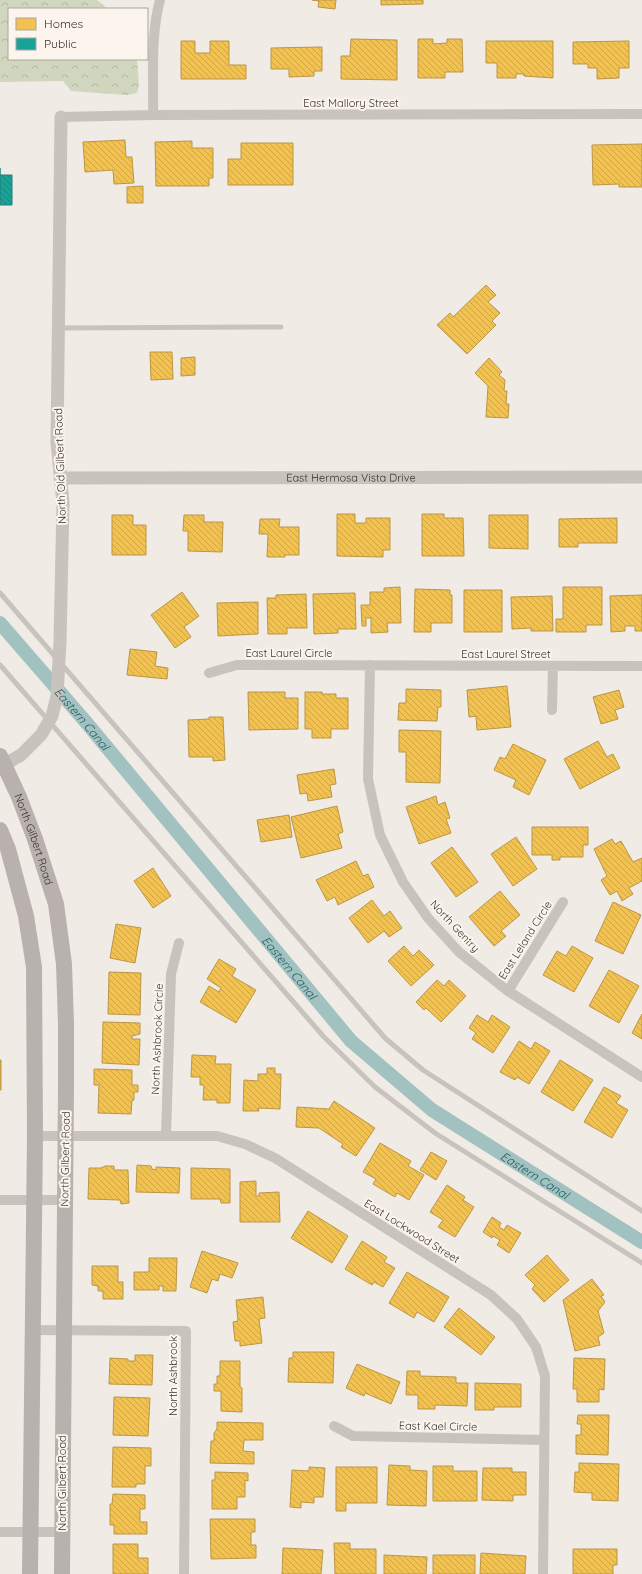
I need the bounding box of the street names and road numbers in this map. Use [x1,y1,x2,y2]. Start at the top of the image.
street label: East Mallory Street [303,96,399,110]
street label: North Old Gilbert Road [51,408,69,524]
street label: East Hermosa Vista Drive [286,470,416,485]
street label: East Laurel Circle [245,646,333,660]
street label: East Laurel Street [461,647,551,661]
street label: North Gilbert Road [11,792,56,887]
street label: North Gentry [427,897,483,955]
street label: East Leland Circle [495,898,555,982]
street label: North Ashbrook Circle [148,983,166,1095]
street label: North Gilbert Road [57,1111,73,1207]
street label: East Lockwood Street [362,1196,463,1266]
street label: North Ashbrook [166,1336,180,1416]
street label: East Kael Circle [399,1418,477,1434]
street label: North Gilbert Road [55,1435,69,1531]

